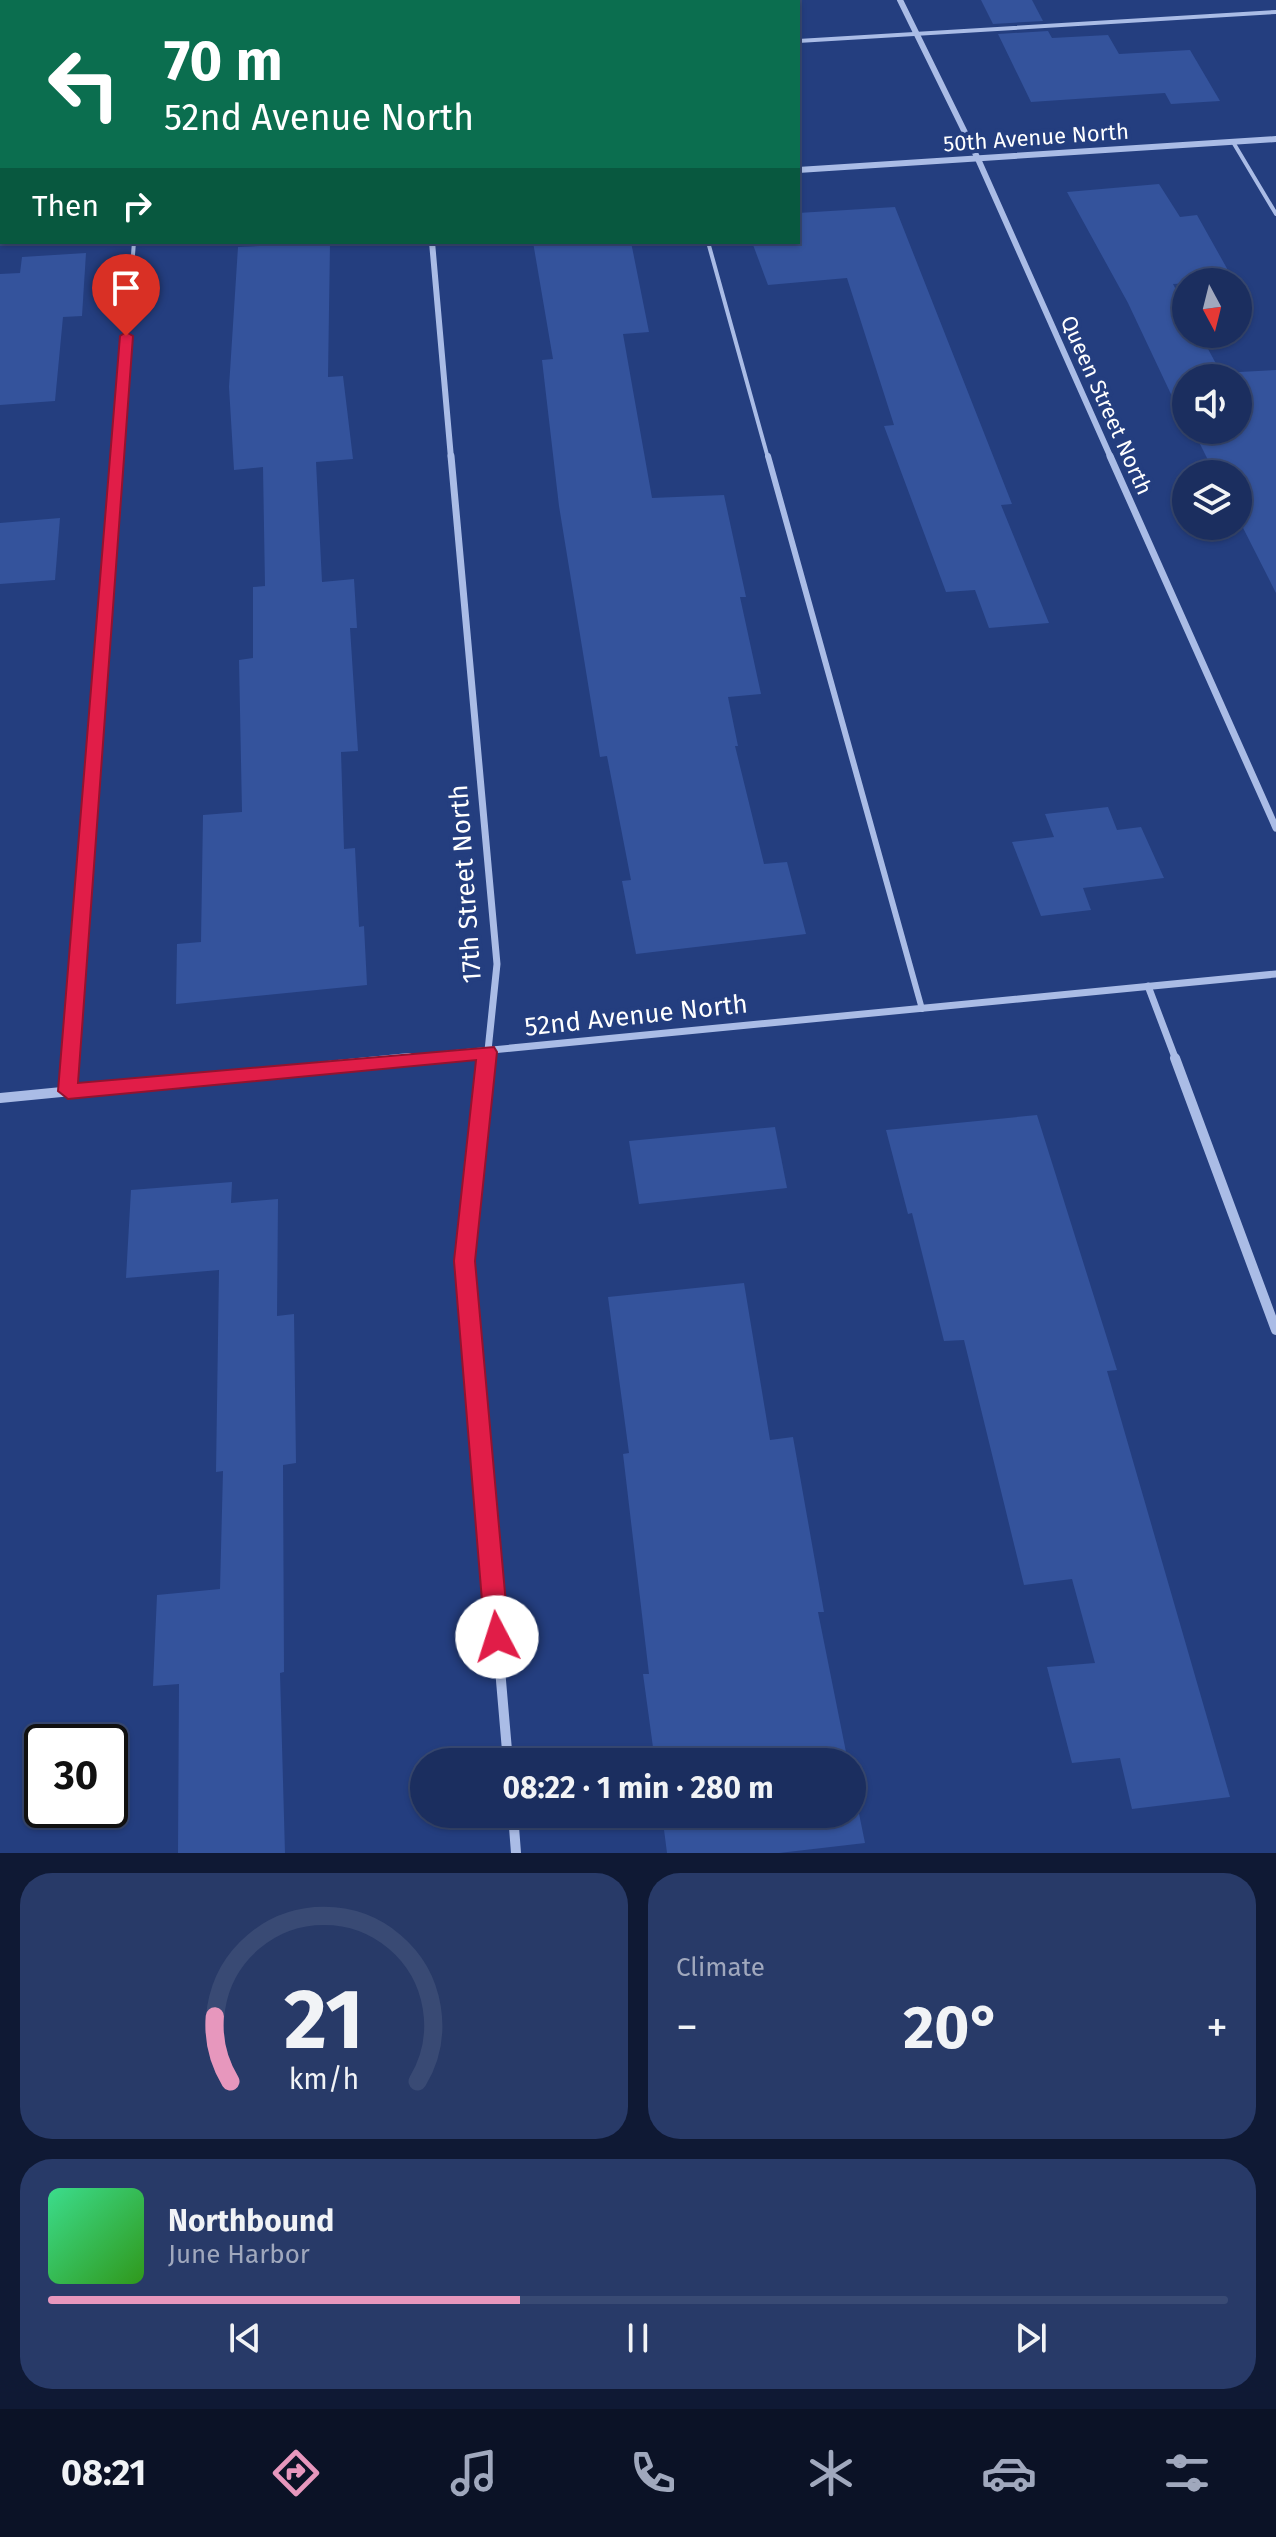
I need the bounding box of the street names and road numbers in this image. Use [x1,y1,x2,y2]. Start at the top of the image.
street label: 50th Avenue North [942,118,1130,157]
street label: Queen Street North [1055,311,1158,499]
street label: 17th Street North [443,783,488,984]
street label: 52nd Avenue North [523,988,749,1043]

